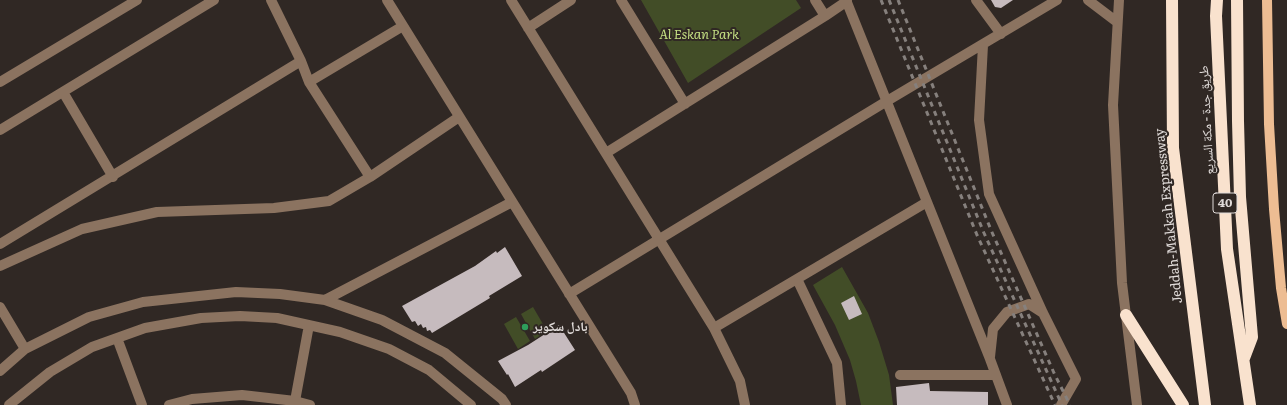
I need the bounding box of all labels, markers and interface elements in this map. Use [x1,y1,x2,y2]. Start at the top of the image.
park label: Al Eskan Park [659,27,739,43]
street label: طريق جدة - مكة السريع [1196,65,1218,175]
street label: Jeddah-Makkah Expressway [1152,128,1186,304]
road number: 40 [1213,193,1237,213]
place label: بادل سكوير [533,319,588,335]
marker: بادل سكوير [520,322,530,332]

